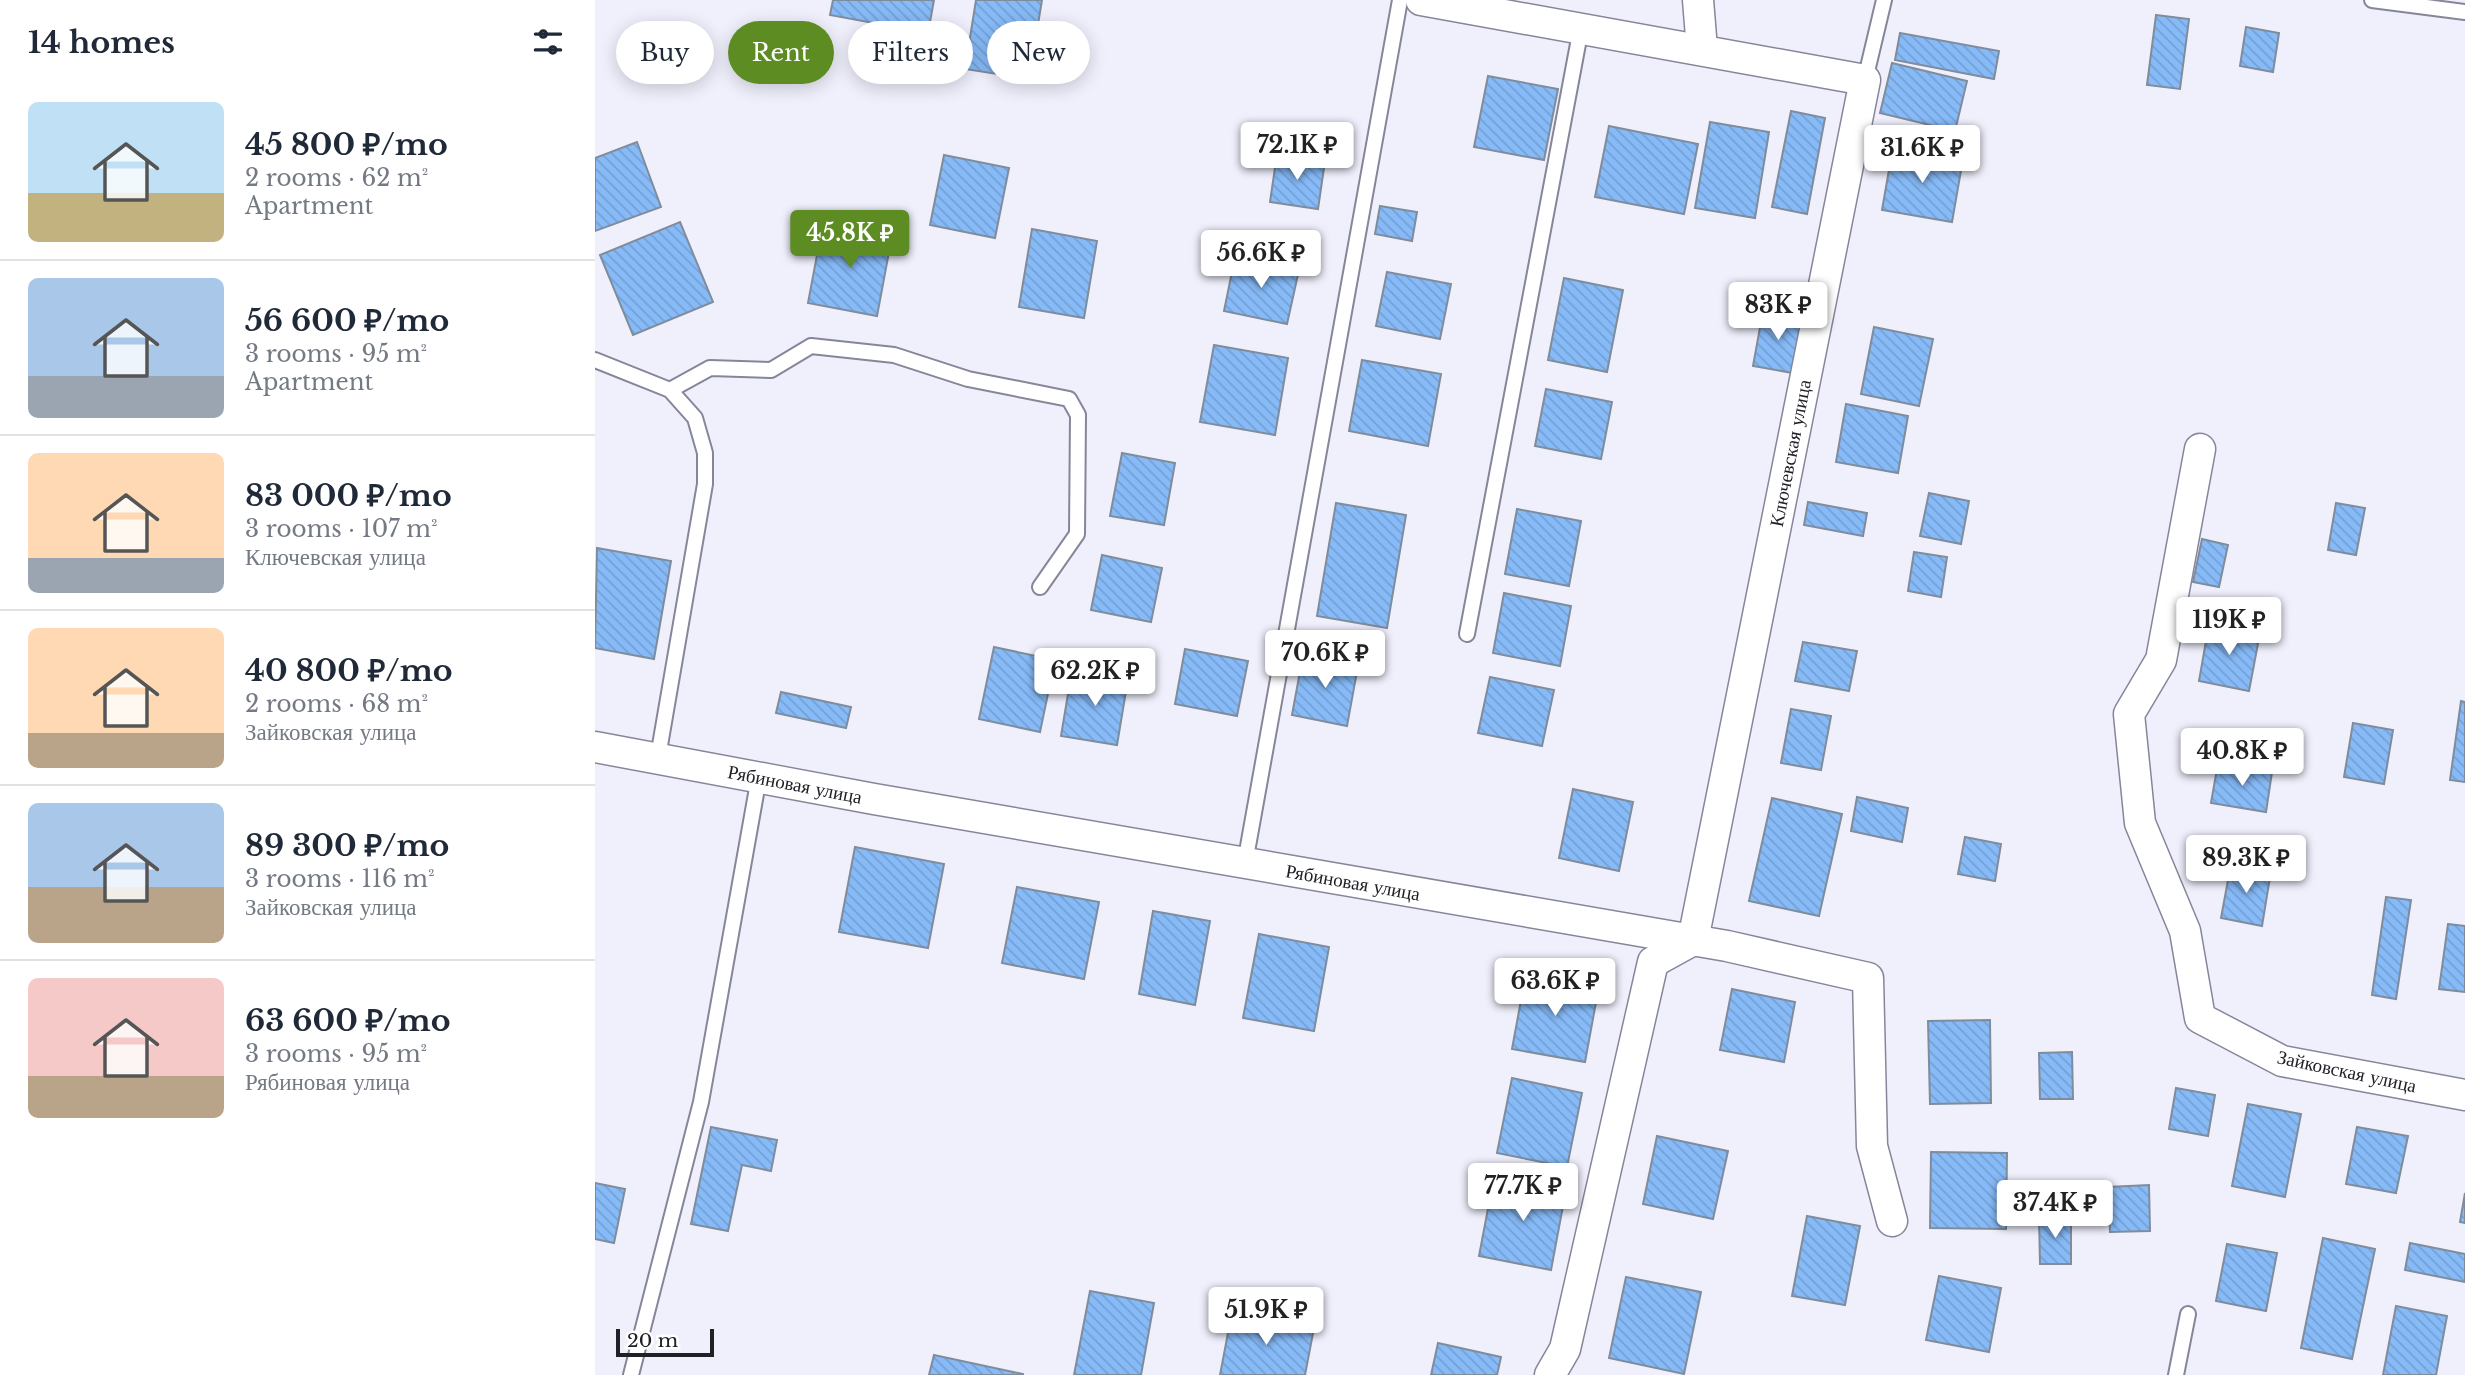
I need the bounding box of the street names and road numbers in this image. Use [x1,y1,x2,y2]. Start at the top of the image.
street label: Ключевская улица [1765,377,1816,529]
street label: Рябиновая улица [726,760,865,809]
street label: Рябиновая улица [1284,859,1423,906]
street label: Зайковская улица [2275,1046,2419,1098]

